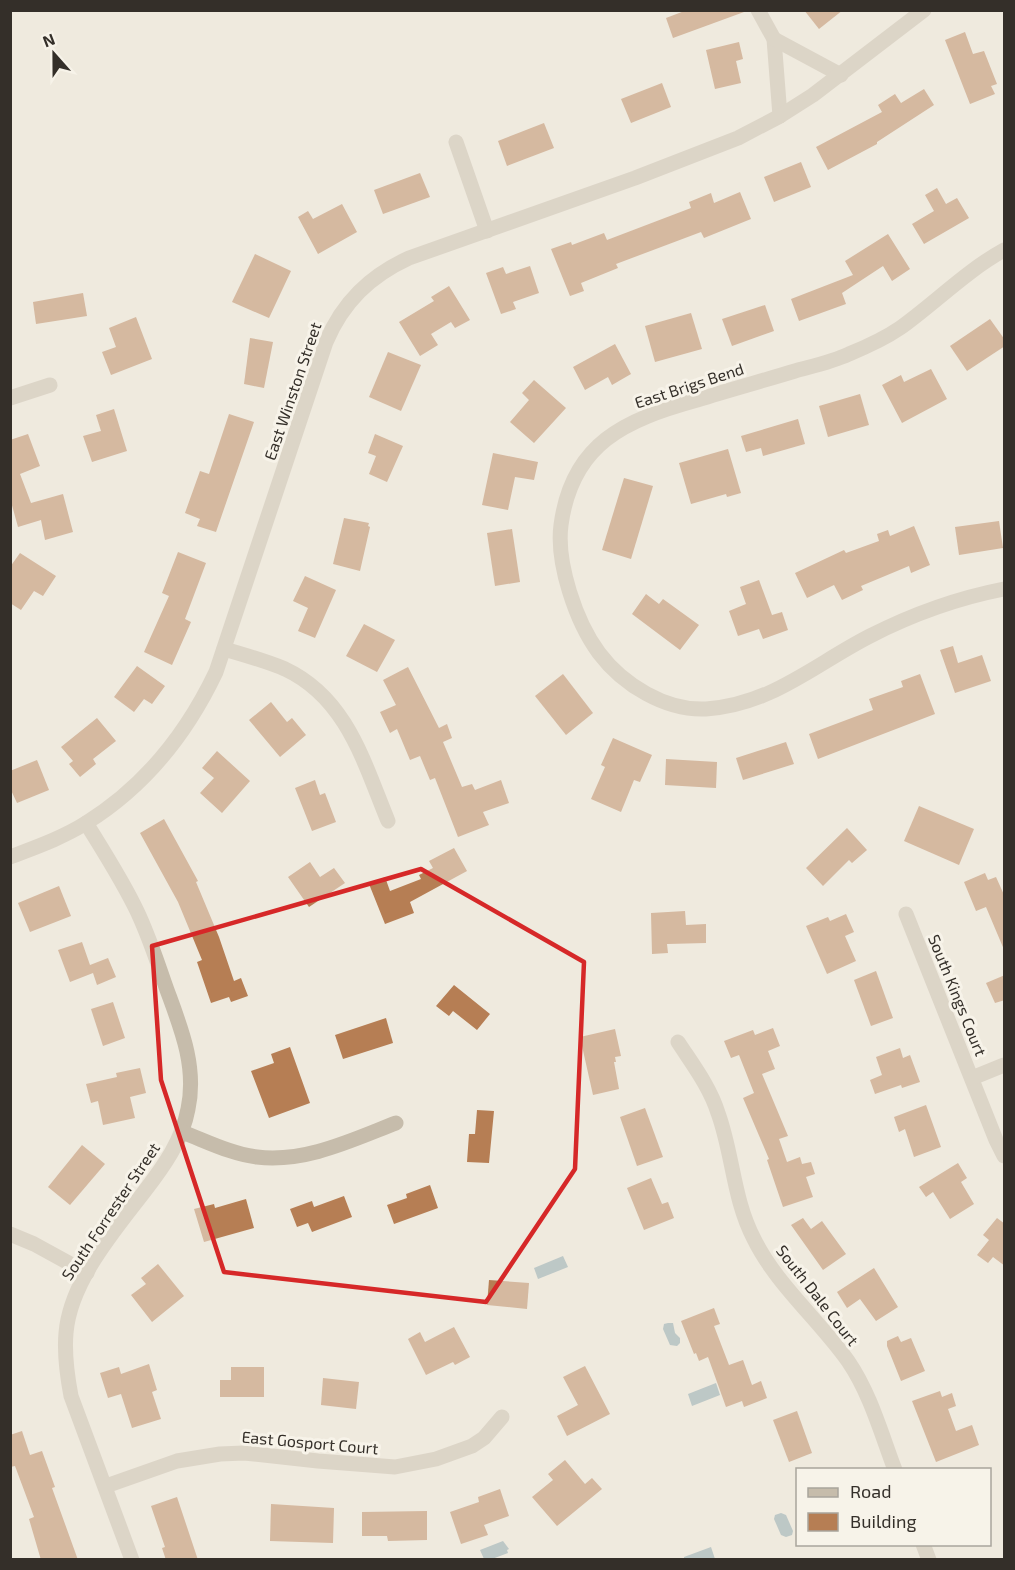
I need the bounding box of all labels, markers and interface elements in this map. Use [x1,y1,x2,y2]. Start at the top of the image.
north arrow [24,24,84,84]
text: N [40,29,57,50]
street label: East Winston Street [260,320,324,462]
street label: East Brigs Bend [632,358,746,412]
street label: South Kings Court [925,931,991,1059]
street label: South Forrester Street [57,1139,163,1283]
street label: South Dale Court [773,1241,863,1349]
street label: East Gosport Court [241,1427,379,1457]
legend [796,1468,991,1546]
text: Road [850,1480,891,1502]
text: Building [850,1510,917,1532]

